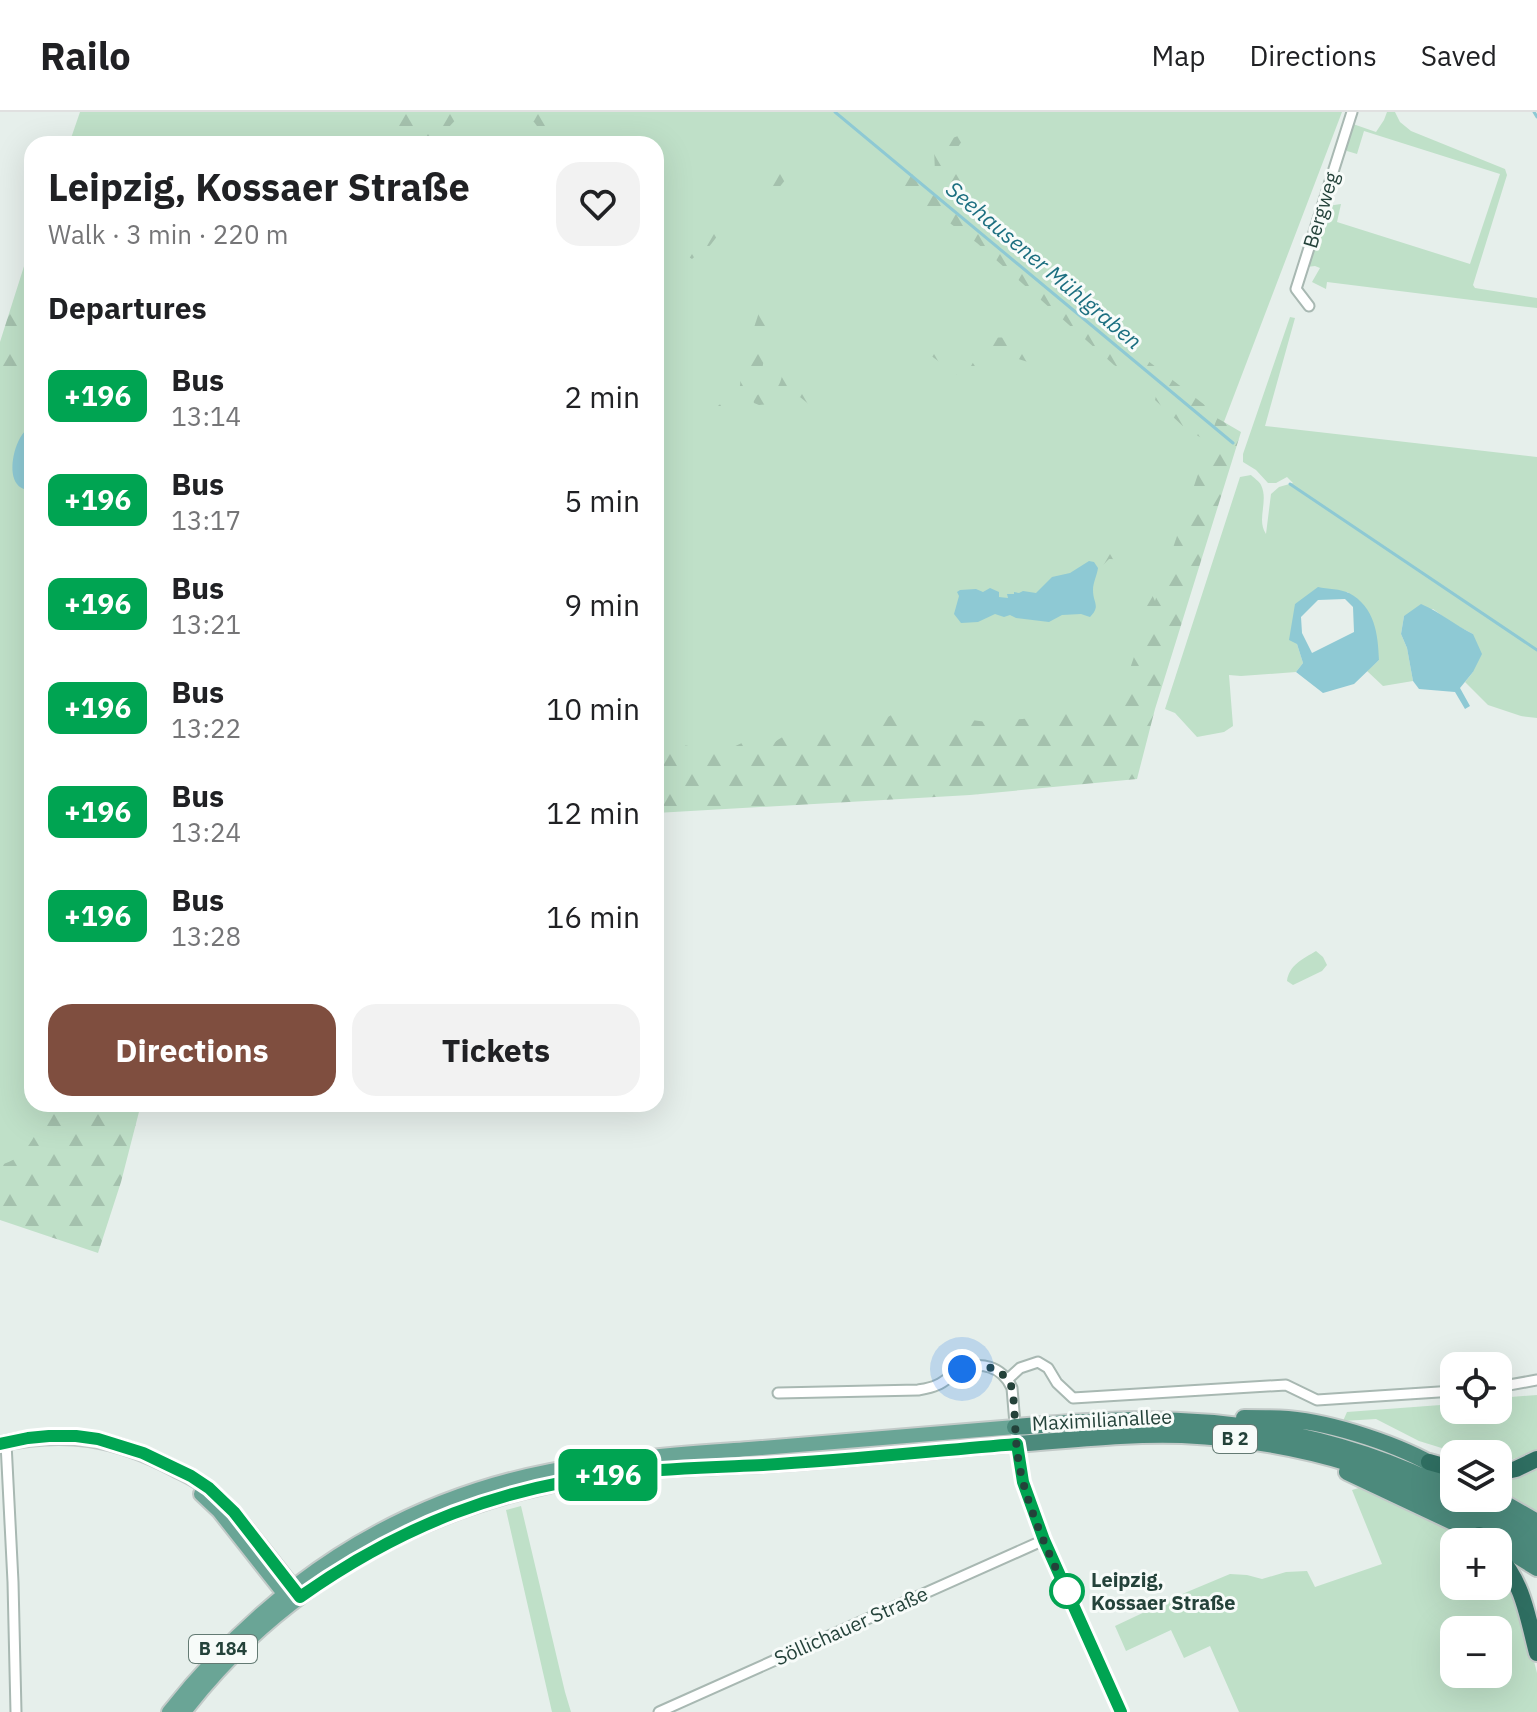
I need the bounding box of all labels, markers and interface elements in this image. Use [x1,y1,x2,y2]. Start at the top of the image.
text: Railo [40,31,131,80]
text: Map [1151,37,1205,74]
text: Directions [1249,37,1377,74]
text: Saved [1421,37,1497,74]
text: Leipzig, Kossaer Straße [48,162,470,211]
button: heart [556,162,640,246]
street label: Bergweg [1296,168,1345,251]
water label: Seehausener Mühlgraben [940,174,1148,355]
text: Walk · 3 min · 220 m [48,217,288,251]
text: Departures [48,288,207,327]
text: Bus [171,360,224,399]
text: +196 [64,377,131,414]
text: 2 min [564,377,640,416]
text: 13:14 [171,399,241,433]
text: Bus [171,464,224,503]
text: +196 [64,481,131,518]
text: 5 min [564,481,640,520]
text: 13:17 [171,503,241,537]
text: Bus [171,568,224,607]
text: +196 [64,585,131,622]
text: 9 min [564,585,640,624]
text: 13:21 [171,607,241,641]
text: Bus [171,672,224,711]
text: +196 [64,689,131,726]
text: 10 min [546,689,640,728]
text: 13:22 [171,711,241,745]
text: Bus [171,776,224,815]
text: +196 [64,793,131,830]
text: 12 min [546,793,640,832]
text: 13:24 [171,815,241,849]
text: Bus [171,880,224,919]
text: +196 [64,897,131,934]
text: 16 min [546,897,640,936]
text: 13:28 [171,919,241,953]
button: Directions [48,1004,336,1096]
button: Tickets [352,1004,640,1096]
your location [942,1349,982,1389]
map controls [1440,1352,1512,1688]
button: locate [1440,1352,1512,1424]
street label: Maximilianallee [1031,1402,1173,1437]
road number: B 2 [1213,1425,1257,1453]
button: layers [1440,1440,1512,1512]
line badge: +196 [552,1449,664,1501]
text: +196 [574,1456,642,1493]
button: + [1440,1528,1512,1600]
place label: Leipzig, Kossaer Straße [1091,1566,1236,1616]
marker: Leipzig, Kossaer Straße [1050,1574,1084,1608]
street label: Söllichauer Straße [770,1580,932,1672]
button: − [1440,1616,1512,1688]
road number: B 184 [189,1635,257,1663]

